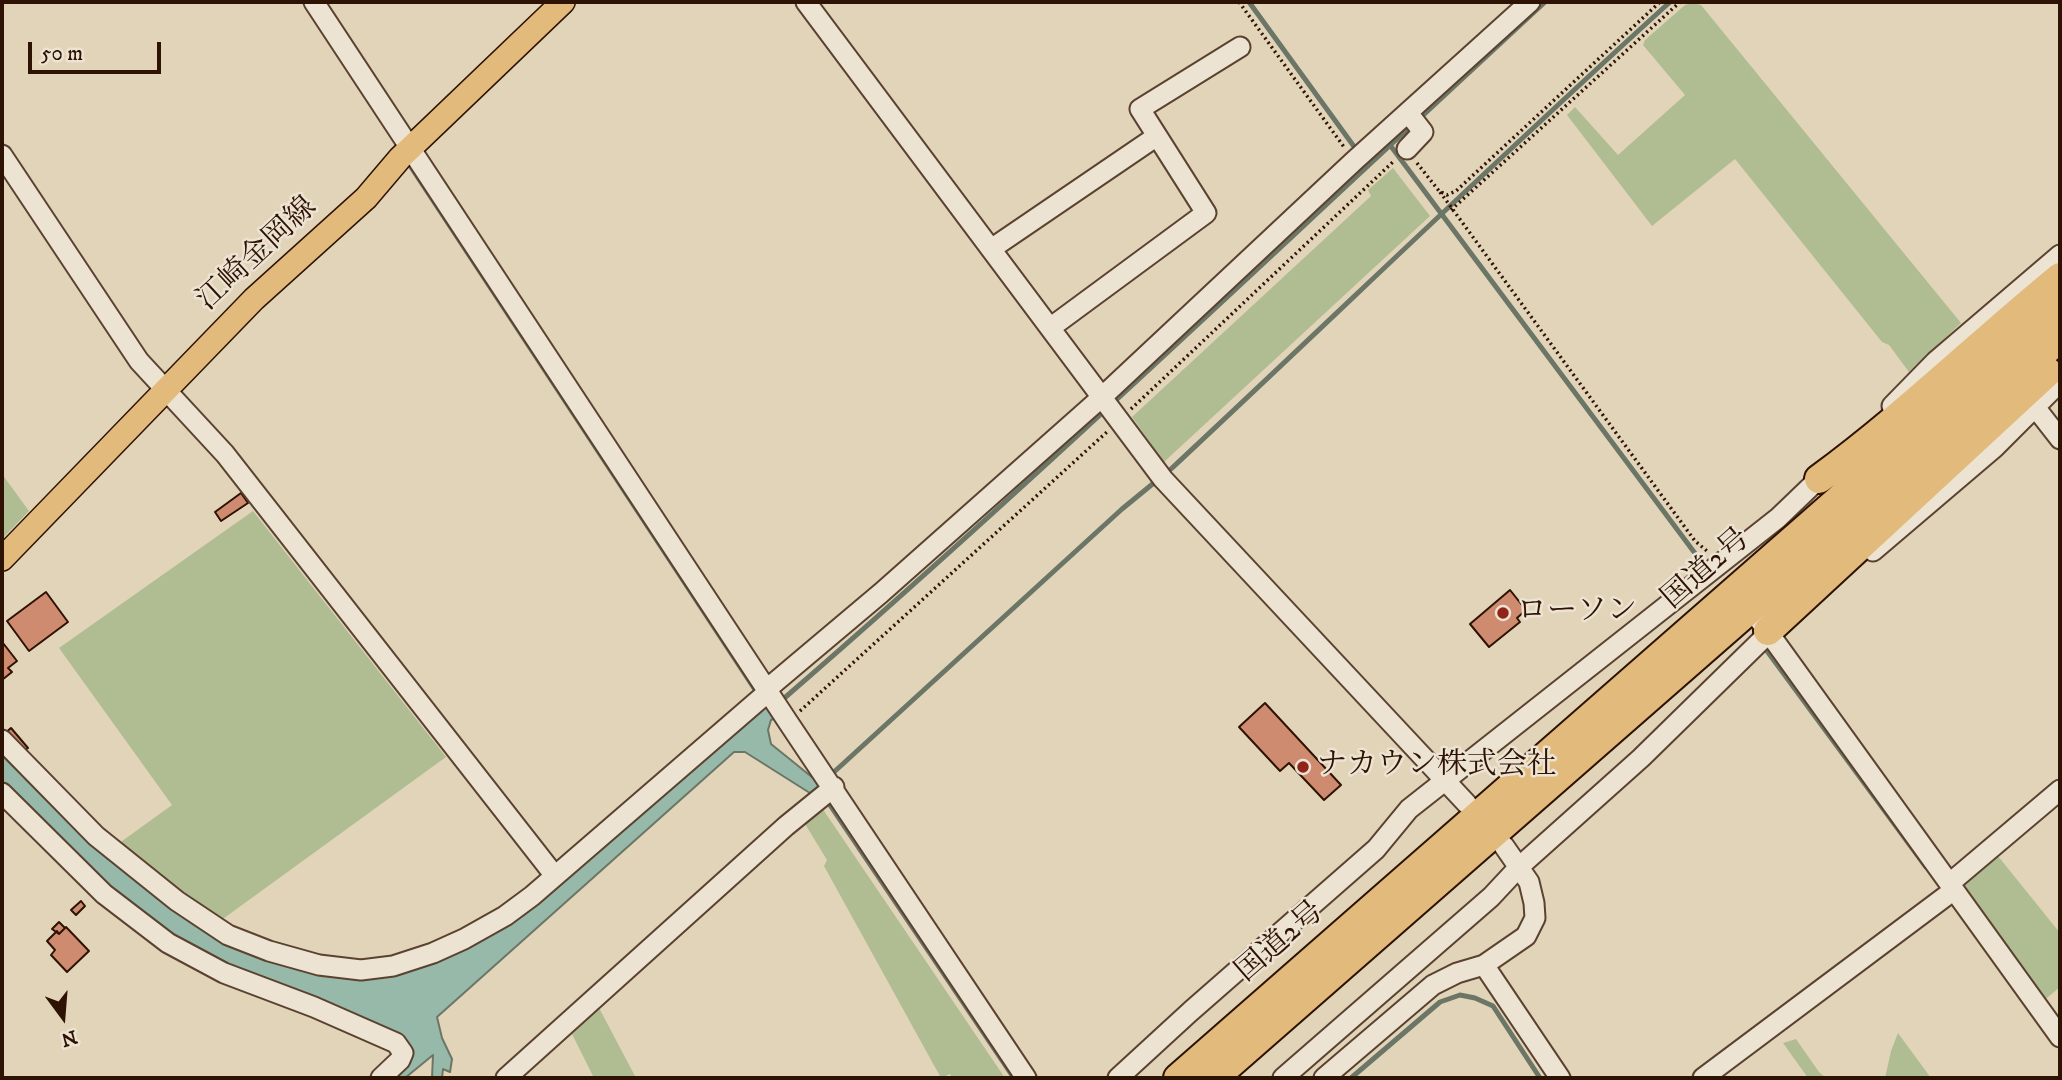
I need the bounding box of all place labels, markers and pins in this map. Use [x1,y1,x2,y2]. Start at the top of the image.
place label: ローソン [1517,595,1637,631]
marker: ローソン [1495,605,1511,621]
place label: ナカウン株式会社 [1317,749,1557,785]
marker: ナカウン株式会社 [1295,759,1311,775]

